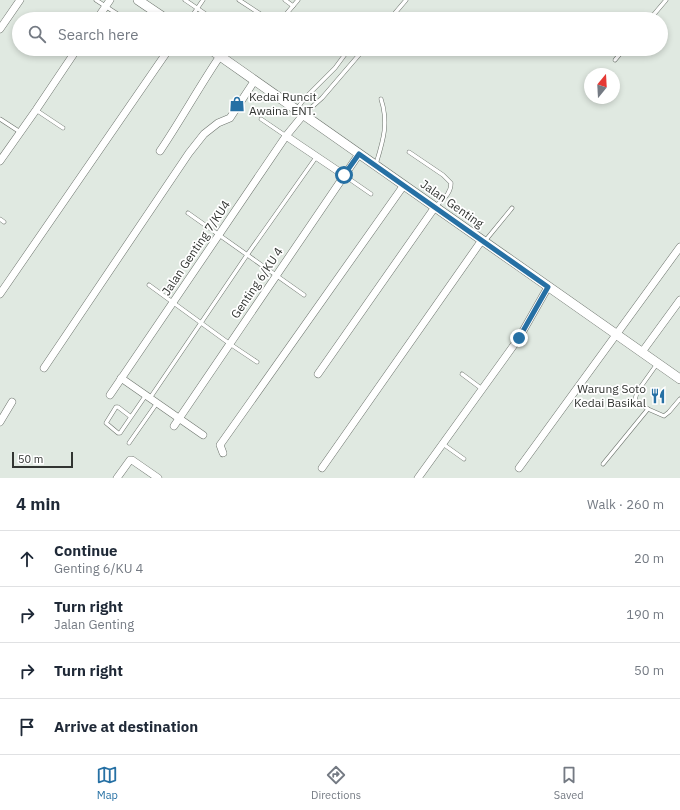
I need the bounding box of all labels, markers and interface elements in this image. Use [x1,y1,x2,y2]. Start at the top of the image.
search box [12,12,668,56]
icon: search [26,23,48,45]
text: Search here [58,25,138,44]
north arrow [584,68,620,104]
place label: Kedai Runcit Awaina ENT. [249,89,317,118]
shop icon: Kedai Runcit Awaina ENT. [228,95,246,113]
route start [335,166,353,184]
street label: Jalan Genting [418,176,487,231]
street label: Jalan Genting 7/KU4 [158,197,233,298]
street label: Genting 6/KU 4 [227,244,286,321]
route end [510,329,528,347]
place label: Warung Soto Kedai Basikal [574,381,646,410]
restaurant icon: Warung Soto Kedai Basikal [649,387,667,405]
scale bar [12,450,73,469]
text: 50 m [18,452,43,466]
text: 4 min [16,493,60,515]
text: Walk · 260 m [587,496,664,513]
text: Continue [54,541,118,560]
icon: ahead [16,548,38,570]
text: 20 m [634,550,664,567]
text: Genting 6/KU 4 [54,560,143,577]
text: Turn right [54,597,123,616]
icon: right [16,604,38,626]
text: 190 m [626,606,664,623]
text: Jalan Genting [54,616,134,633]
icon: right [16,660,38,682]
text: Turn right [54,661,123,680]
text: 50 m [634,662,664,679]
icon: arrive [16,716,38,738]
text: Arrive at destination [54,717,198,736]
tab: Map [96,764,118,802]
tab: Directions [311,764,361,802]
tab: Saved [554,764,584,802]

